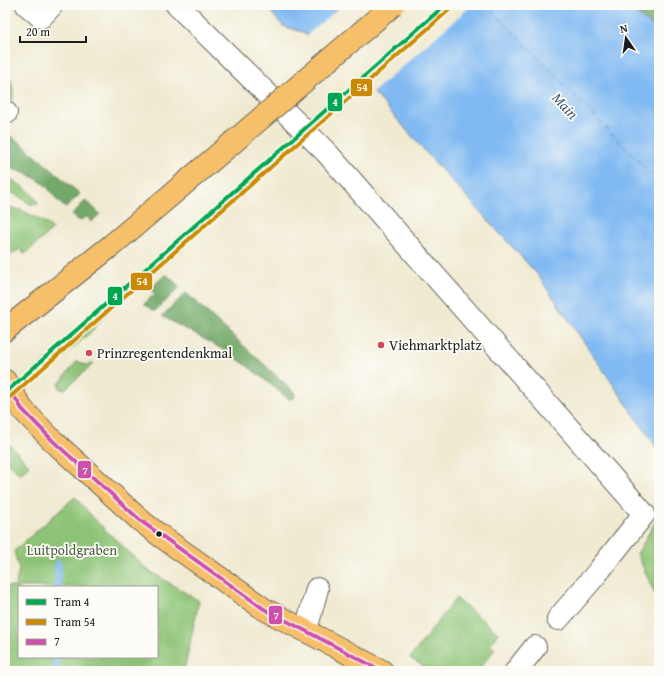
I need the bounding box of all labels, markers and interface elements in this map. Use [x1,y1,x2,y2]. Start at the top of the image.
scale bar [20,18,86,44]
north arrow [606,18,646,58]
text: N [618,19,630,37]
text: 20 m [26,23,50,40]
line badge: 54 [350,78,373,97]
text: 54 [356,79,368,95]
water label: Main [548,88,583,124]
line badge: 4 [327,92,343,112]
text: 4 [332,94,338,110]
line badge: 54 [130,272,153,291]
text: 54 [136,273,148,289]
line badge: 4 [107,286,123,306]
text: 4 [112,288,118,304]
place label: Viehmarktplatz [389,335,482,355]
marker: Viehmarktplatz [376,340,386,350]
place label: Prinzregentendenkmal [97,343,232,363]
marker: Prinzregentendenkmal [84,348,94,358]
line badge: 7 [77,460,92,479]
text: 7 [82,462,88,478]
unlabelled marker [154,529,164,539]
park label: Luitpoldgraben [27,540,117,560]
legend [18,586,158,658]
text: Tram 4 [54,593,90,610]
line badge: 7 [268,605,283,625]
text: 7 [273,607,279,623]
text: Tram 54 [54,613,95,630]
text: 7 [54,633,60,650]

